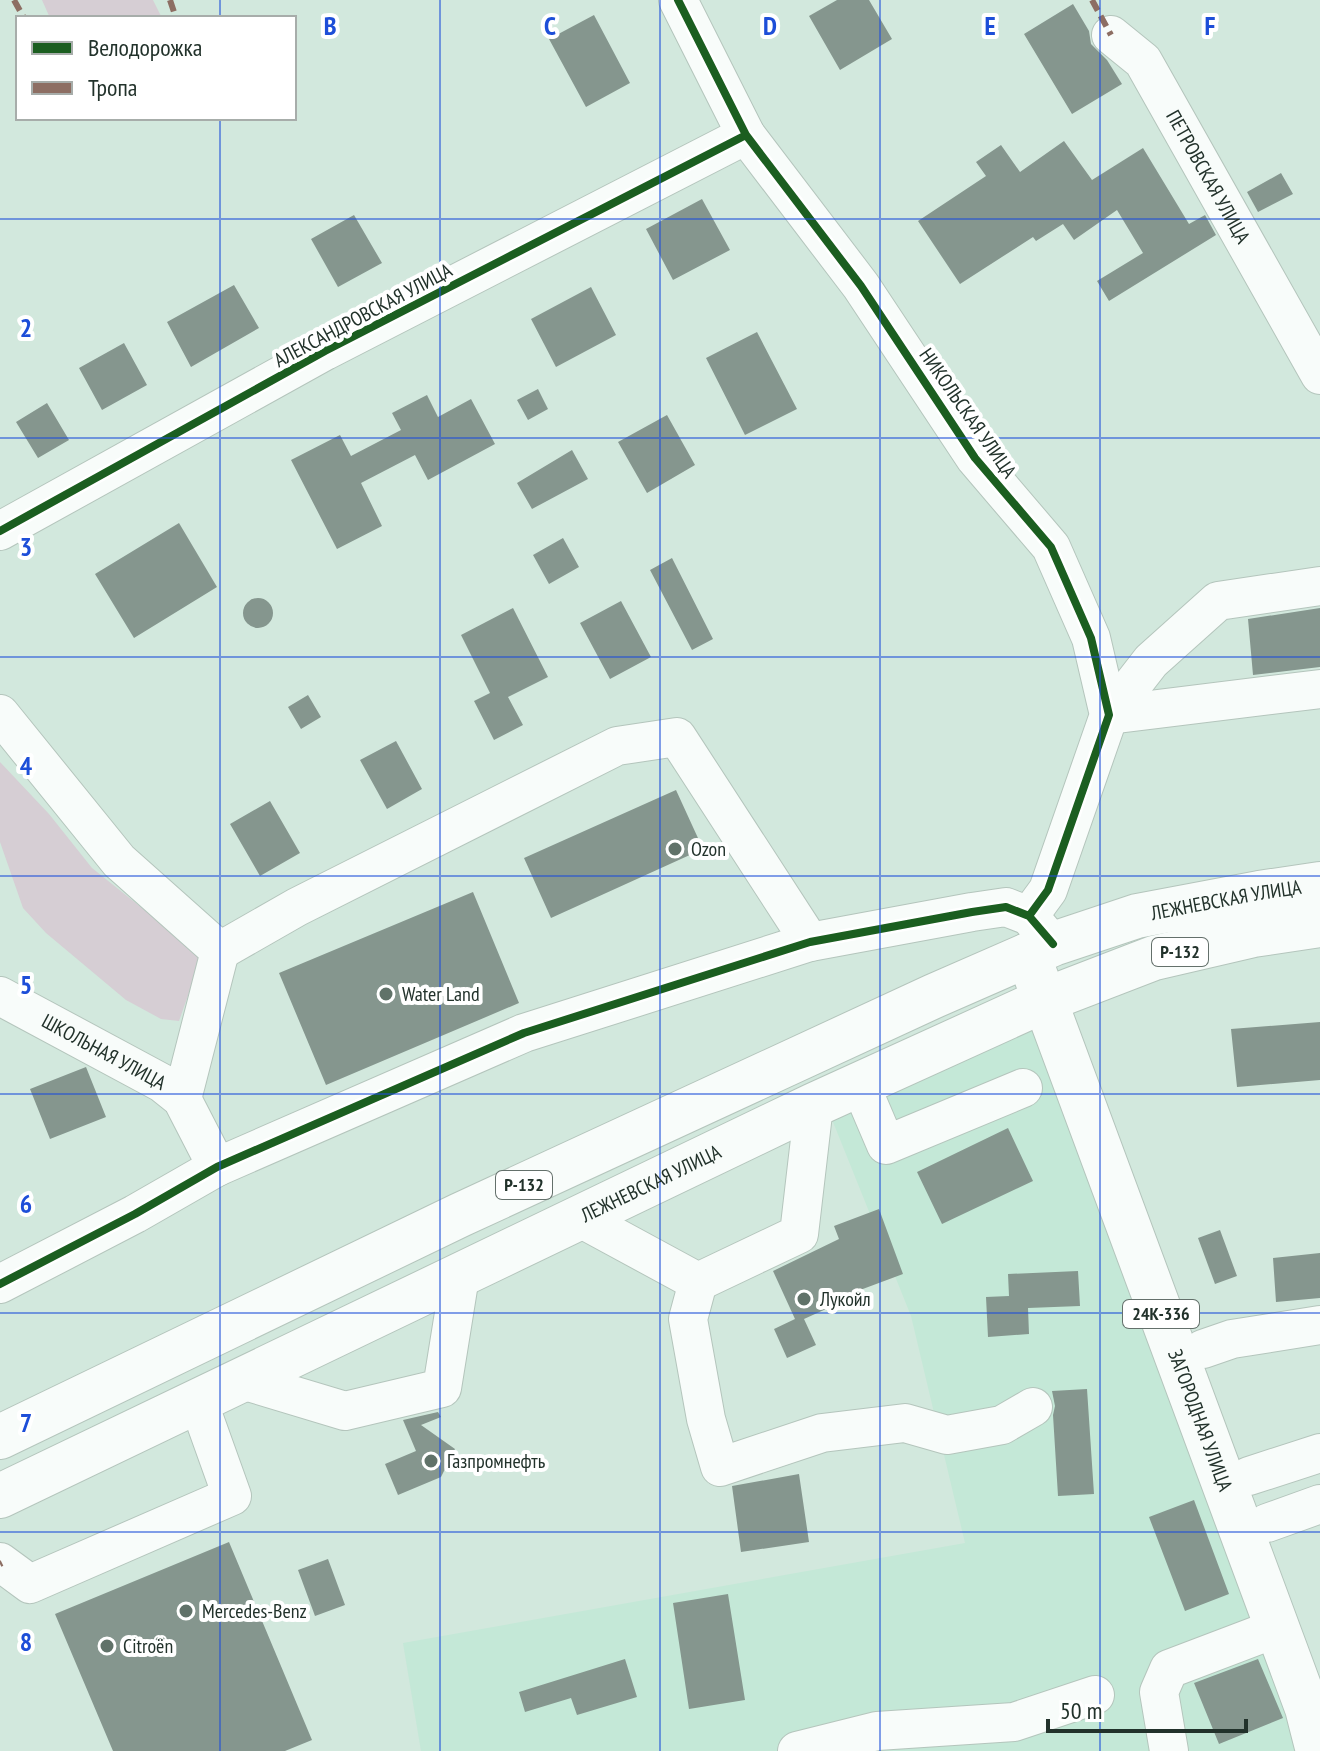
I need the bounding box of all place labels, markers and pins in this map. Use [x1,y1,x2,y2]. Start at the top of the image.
place label: Ozon [691,836,726,862]
marker: Ozon [666,840,684,858]
place label: Water Land [402,981,480,1007]
marker: Water Land [377,985,395,1003]
place label: Лукойл [819,1286,871,1312]
marker: Лукойл [795,1290,813,1308]
place label: Газпромнефть [447,1448,546,1474]
marker: Газпромнефть [422,1452,440,1470]
place label: Mercedes-Benz [202,1598,307,1624]
marker: Mercedes-Benz [177,1602,195,1620]
place label: Citroën [123,1633,173,1659]
marker: Citroën [98,1637,116,1655]

